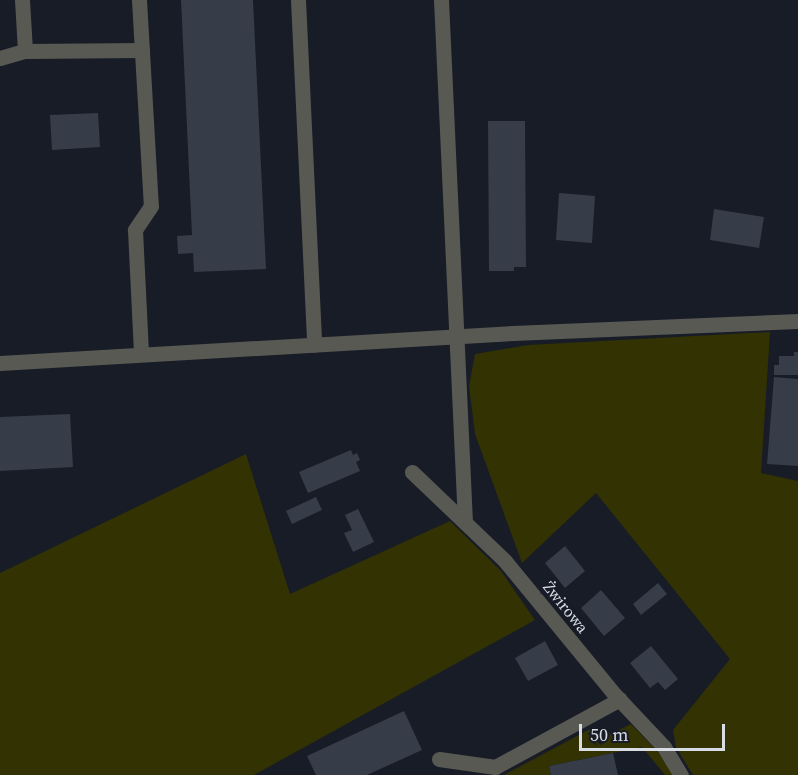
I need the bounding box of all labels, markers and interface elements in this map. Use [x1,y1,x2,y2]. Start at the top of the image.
street label: Żwirowa [539,577,593,637]
scale bar [582,712,728,750]
text: 50 m [590,722,628,747]

